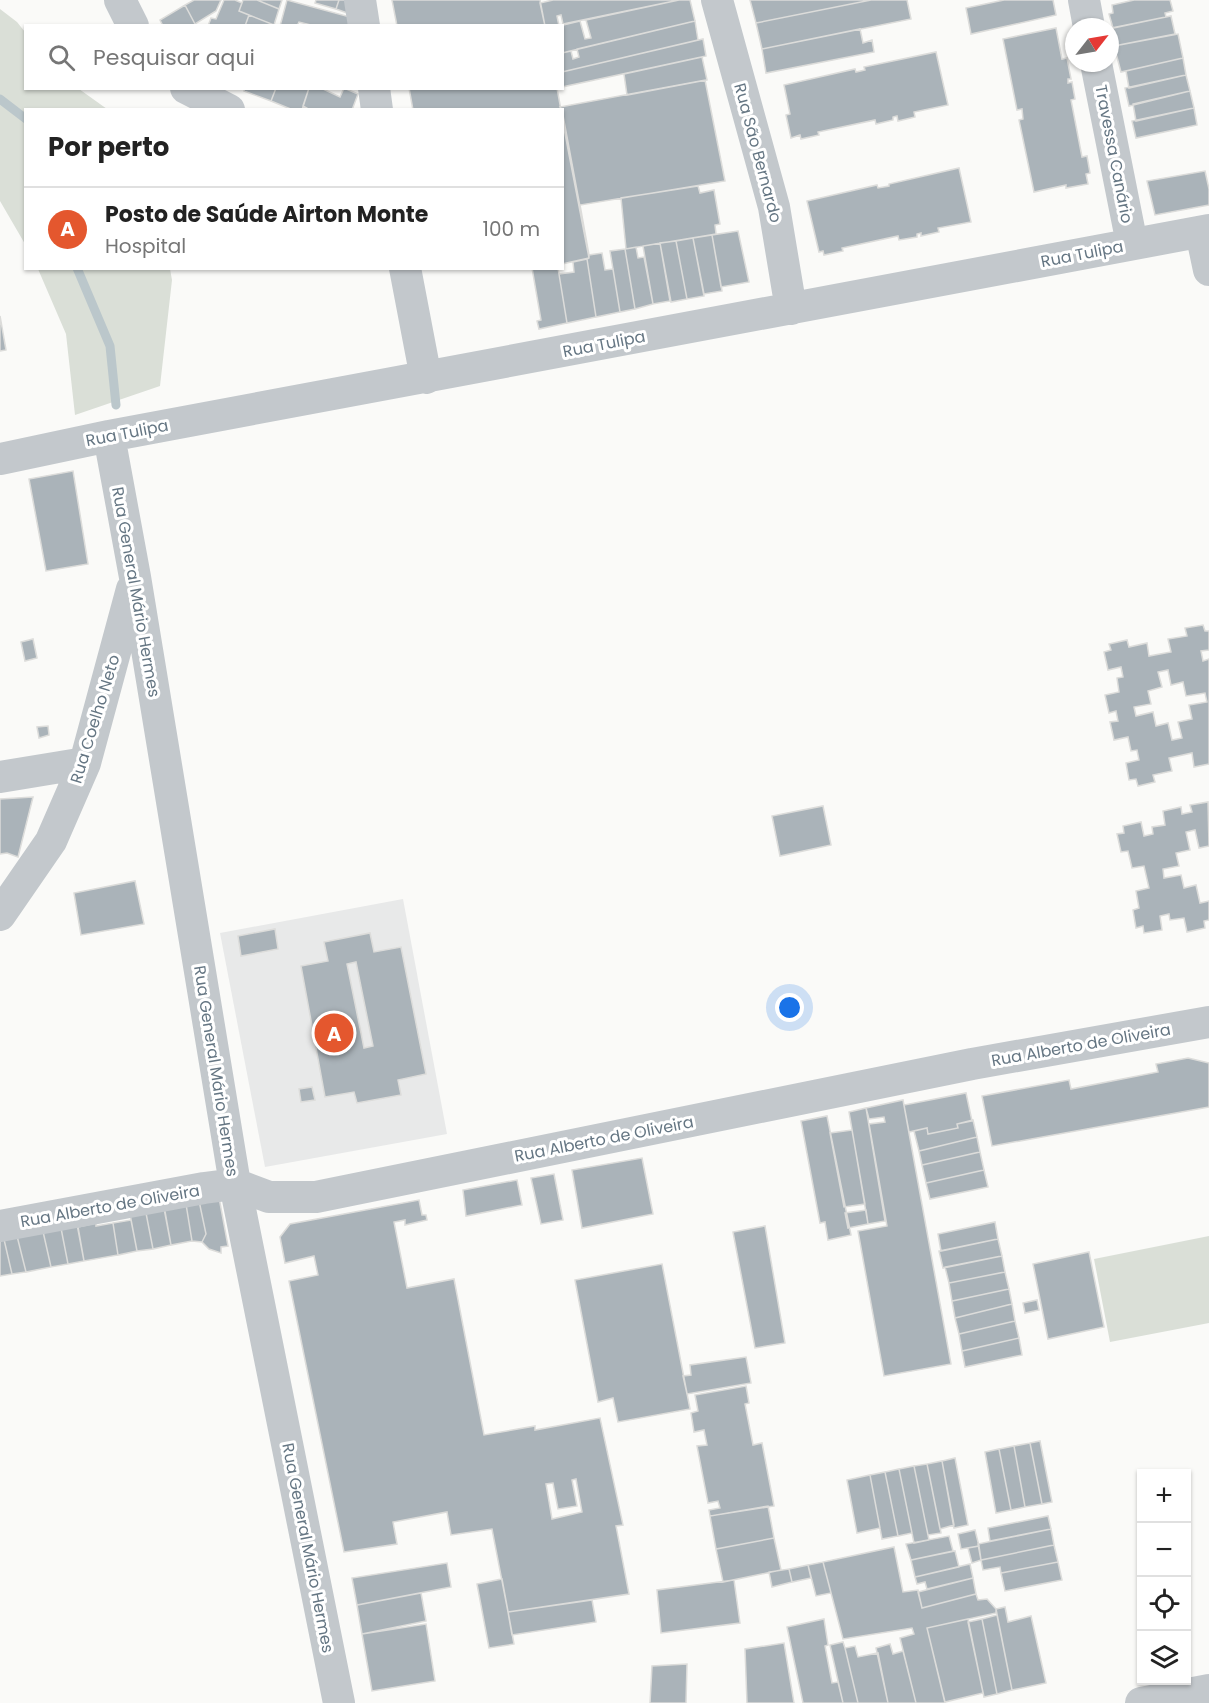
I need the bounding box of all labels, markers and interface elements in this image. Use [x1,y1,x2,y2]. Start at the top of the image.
north arrow [1065,18,1119,72]
search box [24,24,564,90]
icon: search [45,41,78,74]
text: Pesquisar aqui [93,42,255,73]
street label: Rua São Bernardo [728,81,788,225]
street label: Travessa Canário [1089,83,1139,225]
text: Por perto [48,129,169,165]
text: Posto de Saúde Airton Monte [105,199,428,230]
text: A [60,215,75,243]
text: 100 m [483,215,540,243]
text: Hospital [105,232,186,260]
street label: Rua Tulipa [1039,235,1125,273]
street label: Rua Tulipa [561,325,647,363]
street label: Rua Tulipa [84,414,170,452]
street label: Rua General Mário Hermes [106,485,166,699]
street label: Rua Coelho Neto [64,652,126,786]
street label: Rua General Mário Hermes [188,964,244,1178]
your location [775,993,804,1022]
pin: A [314,1010,354,1056]
street label: Rua Alberto de Oliveira [989,1018,1173,1072]
street label: Rua Alberto de Oliveira [513,1110,695,1168]
street label: Rua Alberto de Oliveira [18,1179,202,1233]
street label: Rua General Mário Hermes [276,1441,340,1655]
map controls [1137,1469,1191,1685]
button: + [1137,1469,1191,1523]
button: − [1137,1523,1191,1577]
button: locate [1137,1577,1191,1631]
button: layers [1137,1631,1191,1685]

